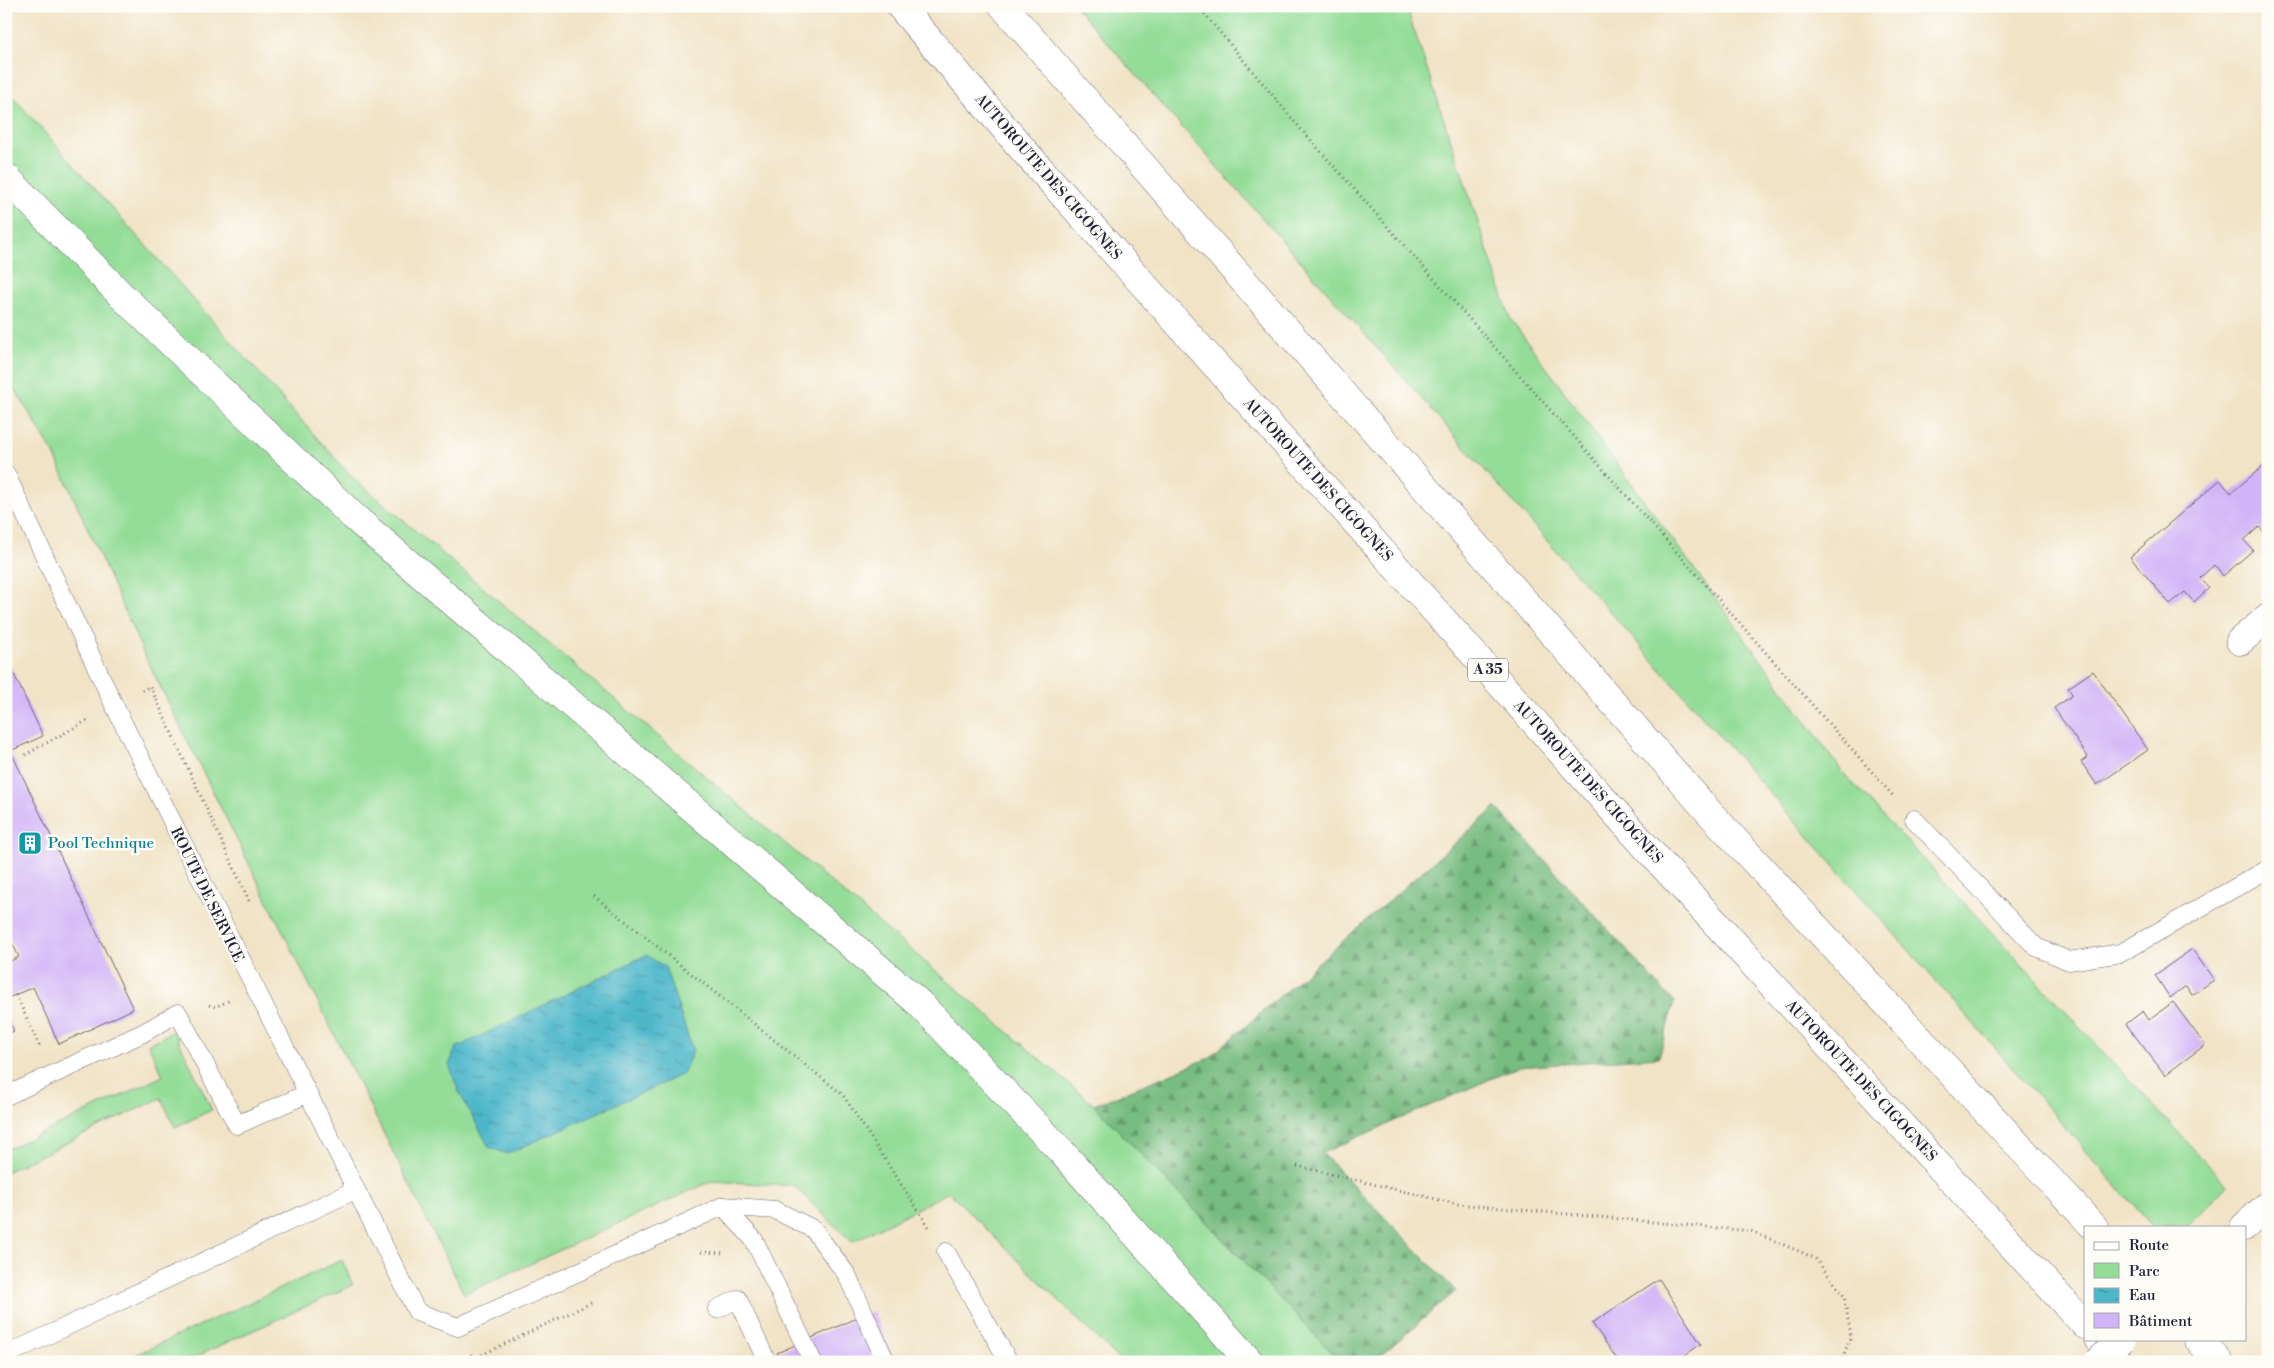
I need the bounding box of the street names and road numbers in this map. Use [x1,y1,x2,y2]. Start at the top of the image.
street label: AUTOROUTE DES CIGOGNES [970,89,1125,264]
street label: AUTOROUTE DES CIGOGNES [1239,393,1397,566]
road number: A 35 [1468,658,1508,682]
street label: AUTOROUTE DES CIGOGNES [1509,695,1667,868]
street label: ROUTE DE SERVICE [166,824,248,966]
street label: AUTOROUTE DES CIGOGNES [1780,996,1941,1166]

